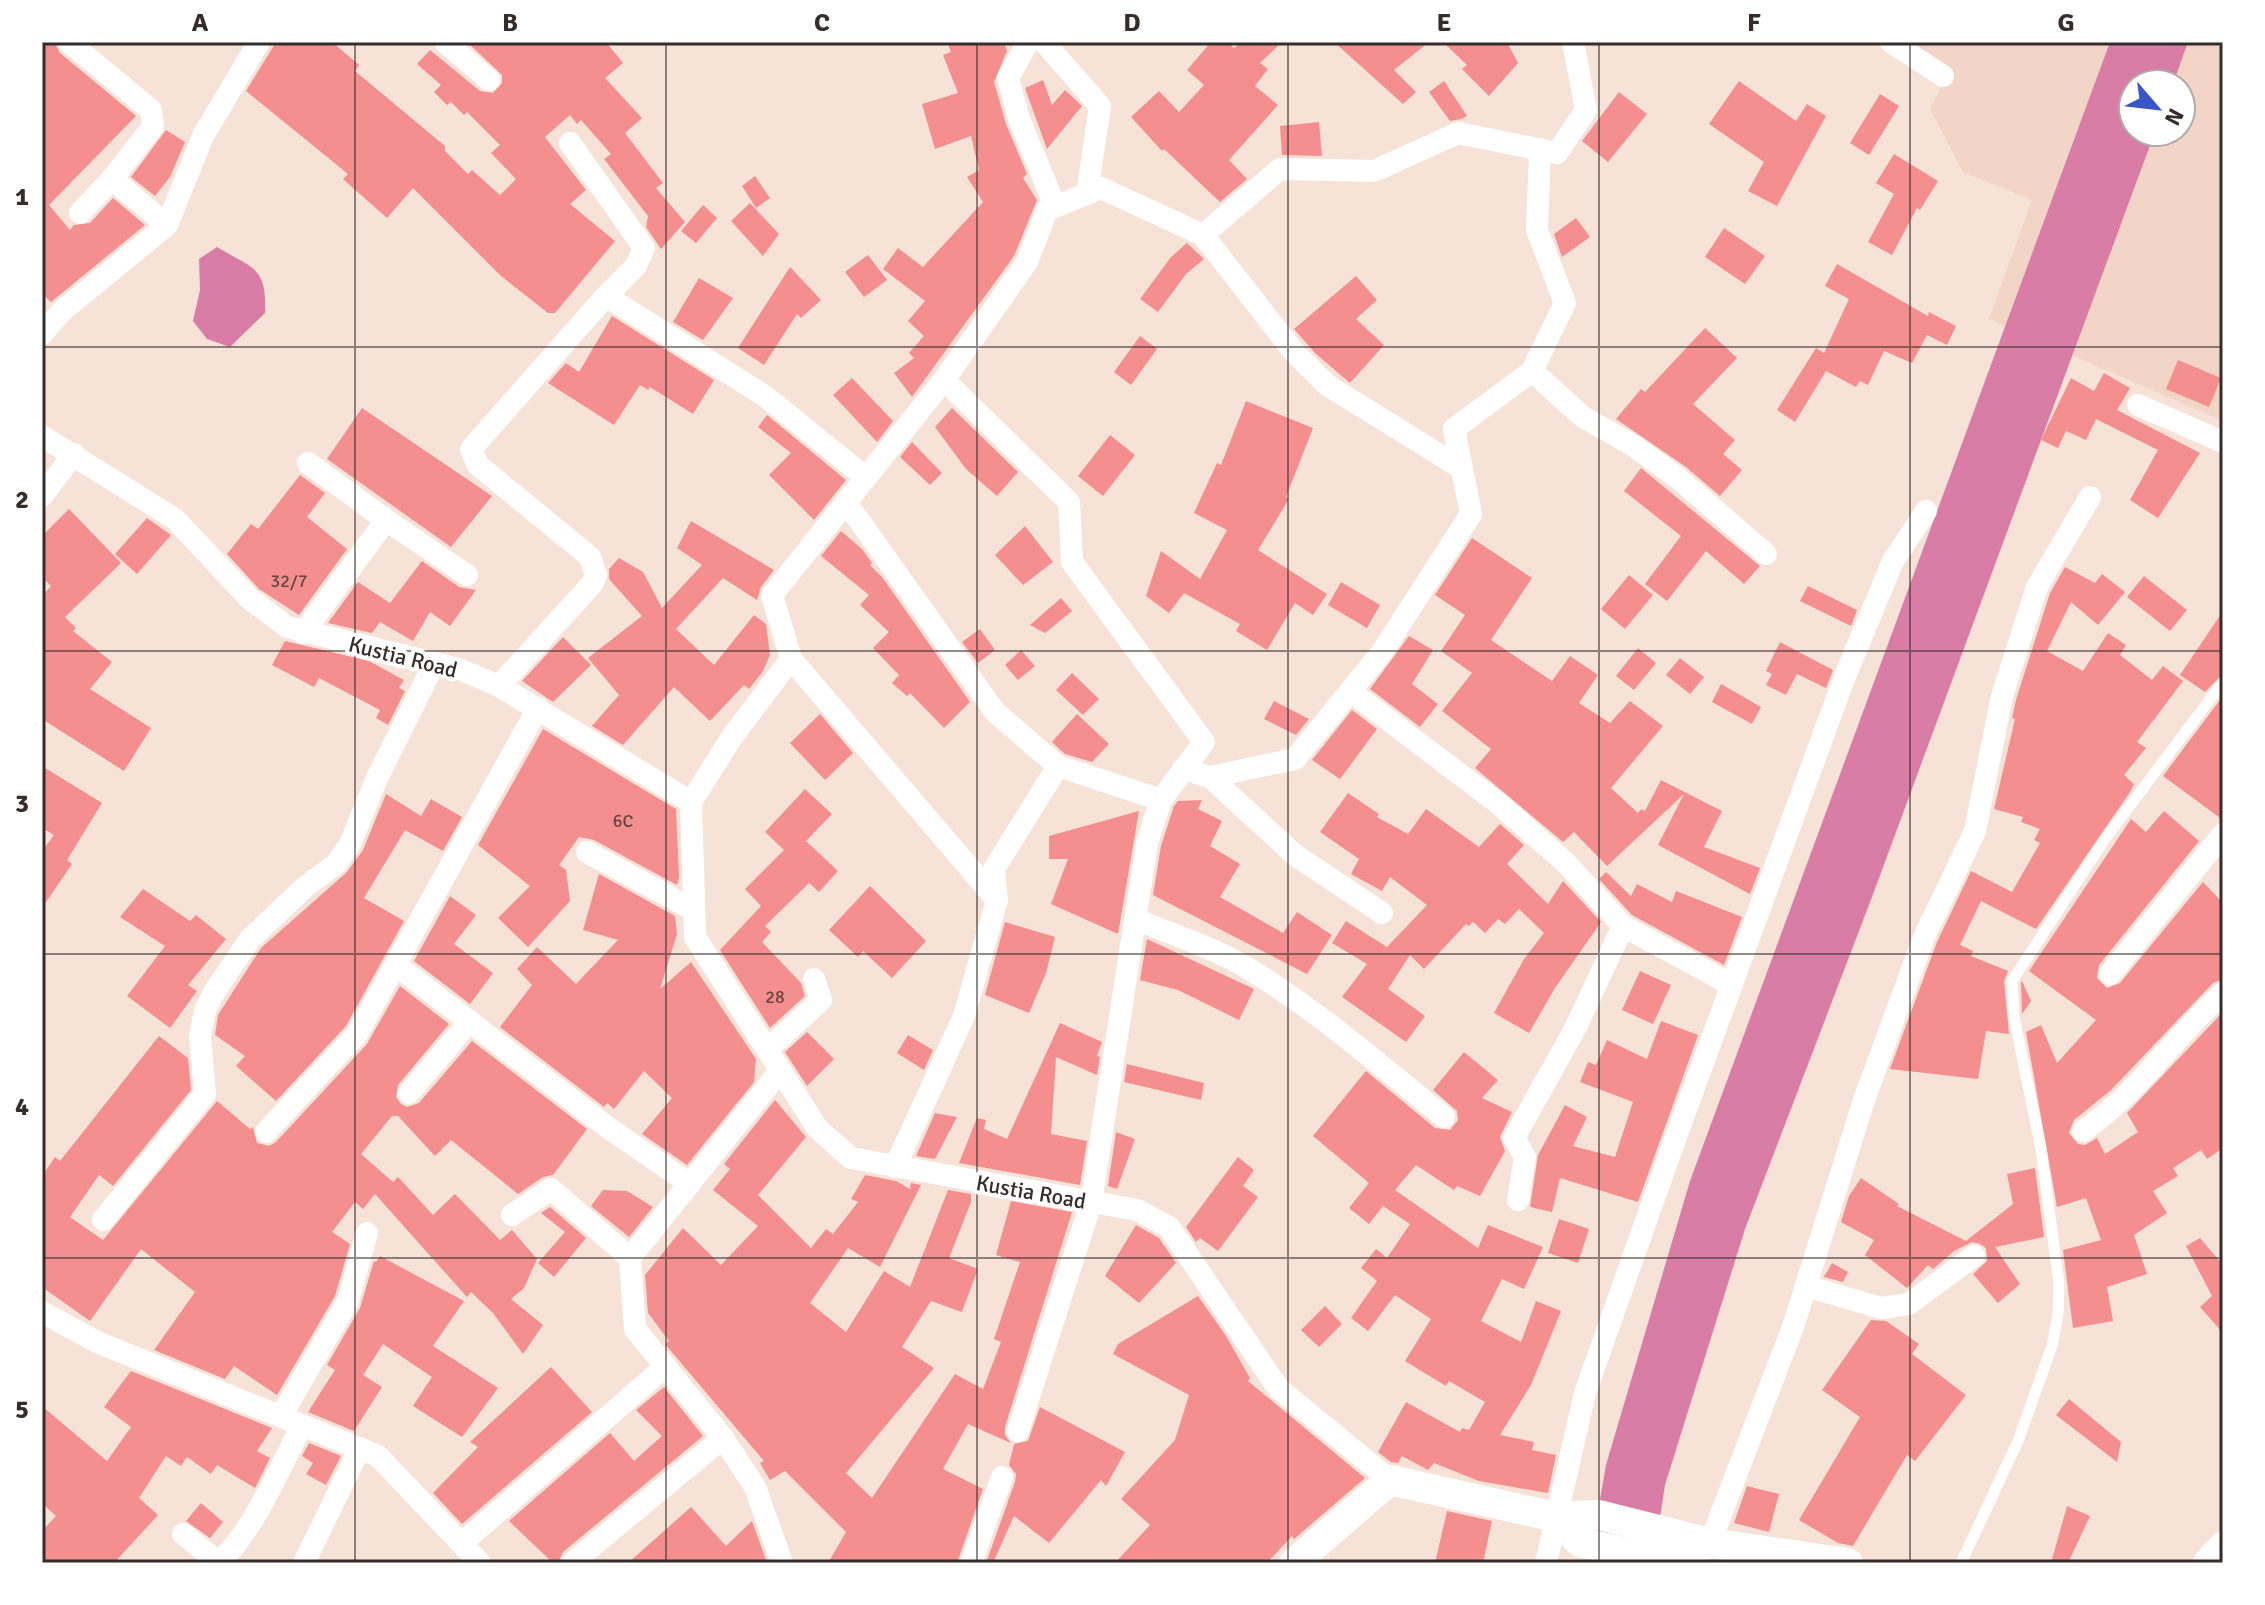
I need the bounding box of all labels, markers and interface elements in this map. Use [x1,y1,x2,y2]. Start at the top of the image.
text: A [192,7,209,39]
text: B [502,7,518,39]
text: C [814,7,830,39]
text: D [1123,7,1141,39]
text: E [1437,7,1451,39]
text: F [1747,7,1761,39]
text: G [2057,7,2075,39]
north arrow [2117,68,2197,148]
text: N [2159,104,2190,130]
text: 1 [15,181,29,213]
text: 2 [15,484,29,516]
house number: 32/7 [271,570,307,592]
street label: Kustia Road [346,630,460,684]
text: 3 [15,788,29,820]
house number: 6C [613,810,633,832]
house number: 28 [765,986,785,1008]
text: 4 [15,1091,29,1123]
street label: Kustia Road [974,1169,1088,1215]
text: 5 [15,1394,29,1426]

